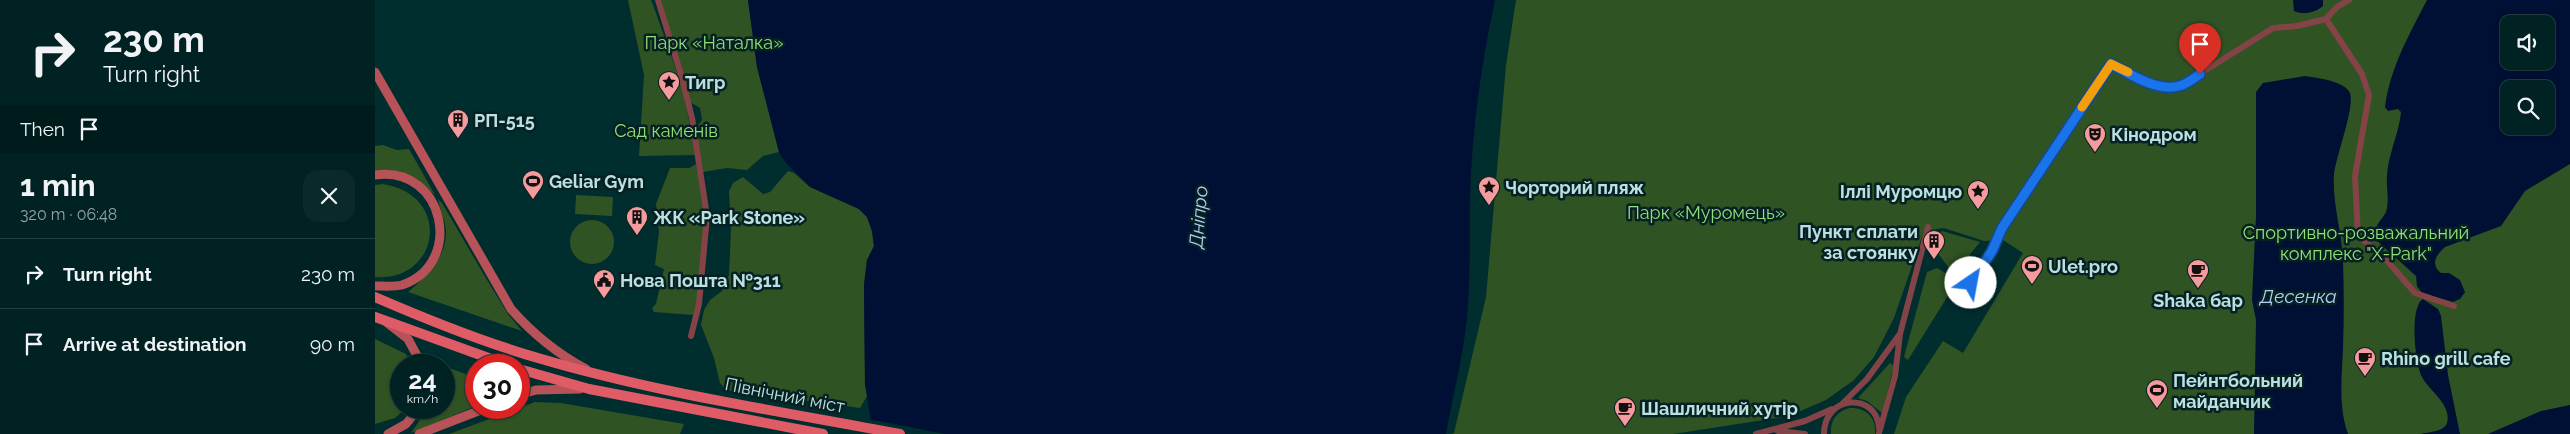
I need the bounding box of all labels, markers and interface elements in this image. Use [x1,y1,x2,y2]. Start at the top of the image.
map controls [2500,15,2555,135]
button: sound [2500,15,2555,70]
text: 230 m [103,19,205,60]
icon: right [20,20,85,85]
pin [2179,23,2221,74]
icon: arrive [2186,30,2214,58]
park label: Парк «Наталка» [645,32,783,53]
text: Turn right [103,61,200,87]
place icon: Тигр [657,70,681,101]
place label: Тигр [685,72,725,93]
button: search [2500,80,2555,135]
building icon: РП-515 [446,108,470,139]
place label: РП-515 [474,110,535,131]
icon: arrive [75,115,103,143]
text: Then [20,118,65,140]
park label: Сад каменів [614,120,718,141]
theatre icon: Кінодром [2083,122,2107,153]
place label: Кінодром [2111,124,2197,145]
text: 1 min [20,168,96,203]
sports icon: Geliar Gym [521,169,545,200]
button: close [303,170,355,222]
place label: Geliar Gym [549,171,644,192]
place icon: Чорторий пляж [1477,175,1501,206]
place label: Чорторий пляж [1505,177,1645,198]
place icon: Іллі Муромцю [1966,179,1990,210]
place label: Іллі Муромцю [1840,181,1962,202]
water label: Дніпро [1184,185,1212,250]
park label: Парк «Муромець» [1627,202,1785,223]
text: 320 m · 06:48 [20,205,117,224]
building icon: ЖК «Park Stone» [625,205,649,236]
place label: ЖК «Park Stone» [653,207,805,228]
place label: Пункт сплати за стоянку [1799,221,1918,263]
park label: Спортивно-розважальний комплекс "Х-Park" [2243,222,2469,264]
building icon: Пункт сплати за стоянку [1922,229,1946,260]
sports icon: Ulet.pro [2020,254,2044,285]
position arrow [1944,256,1996,308]
place label: Ulet.pro [2048,256,2118,277]
cafe icon: Shaka бар [2186,258,2210,289]
icon: right [20,260,48,288]
text: Turn right [63,263,152,285]
text: 230 m [301,263,355,285]
public building icon: Нова Пошта №311 [592,268,616,299]
place label: Нова Пошта №311 [620,270,781,291]
water label: Десенка [2258,285,2337,307]
place label: Shaka бар [2153,290,2243,311]
icon: arrive [20,330,48,358]
text: Arrive at destination [63,333,247,355]
text: 90 m [310,333,355,355]
cafe icon: Rhino grill cafe [2353,346,2377,377]
place label: Rhino grill cafe [2381,348,2511,369]
speed limit sign: 30 [465,354,530,419]
text: 24 [408,365,437,395]
place label: Пейнтбольний майданчик [2173,370,2303,412]
street label: Північний міст [723,373,847,417]
sports icon: Пейнтбольний майданчик [2145,378,2169,409]
text: km/h [407,392,438,406]
cafe icon: Шашличний хутір [1613,396,1637,427]
place label: Шашличний хутір [1641,398,1798,419]

